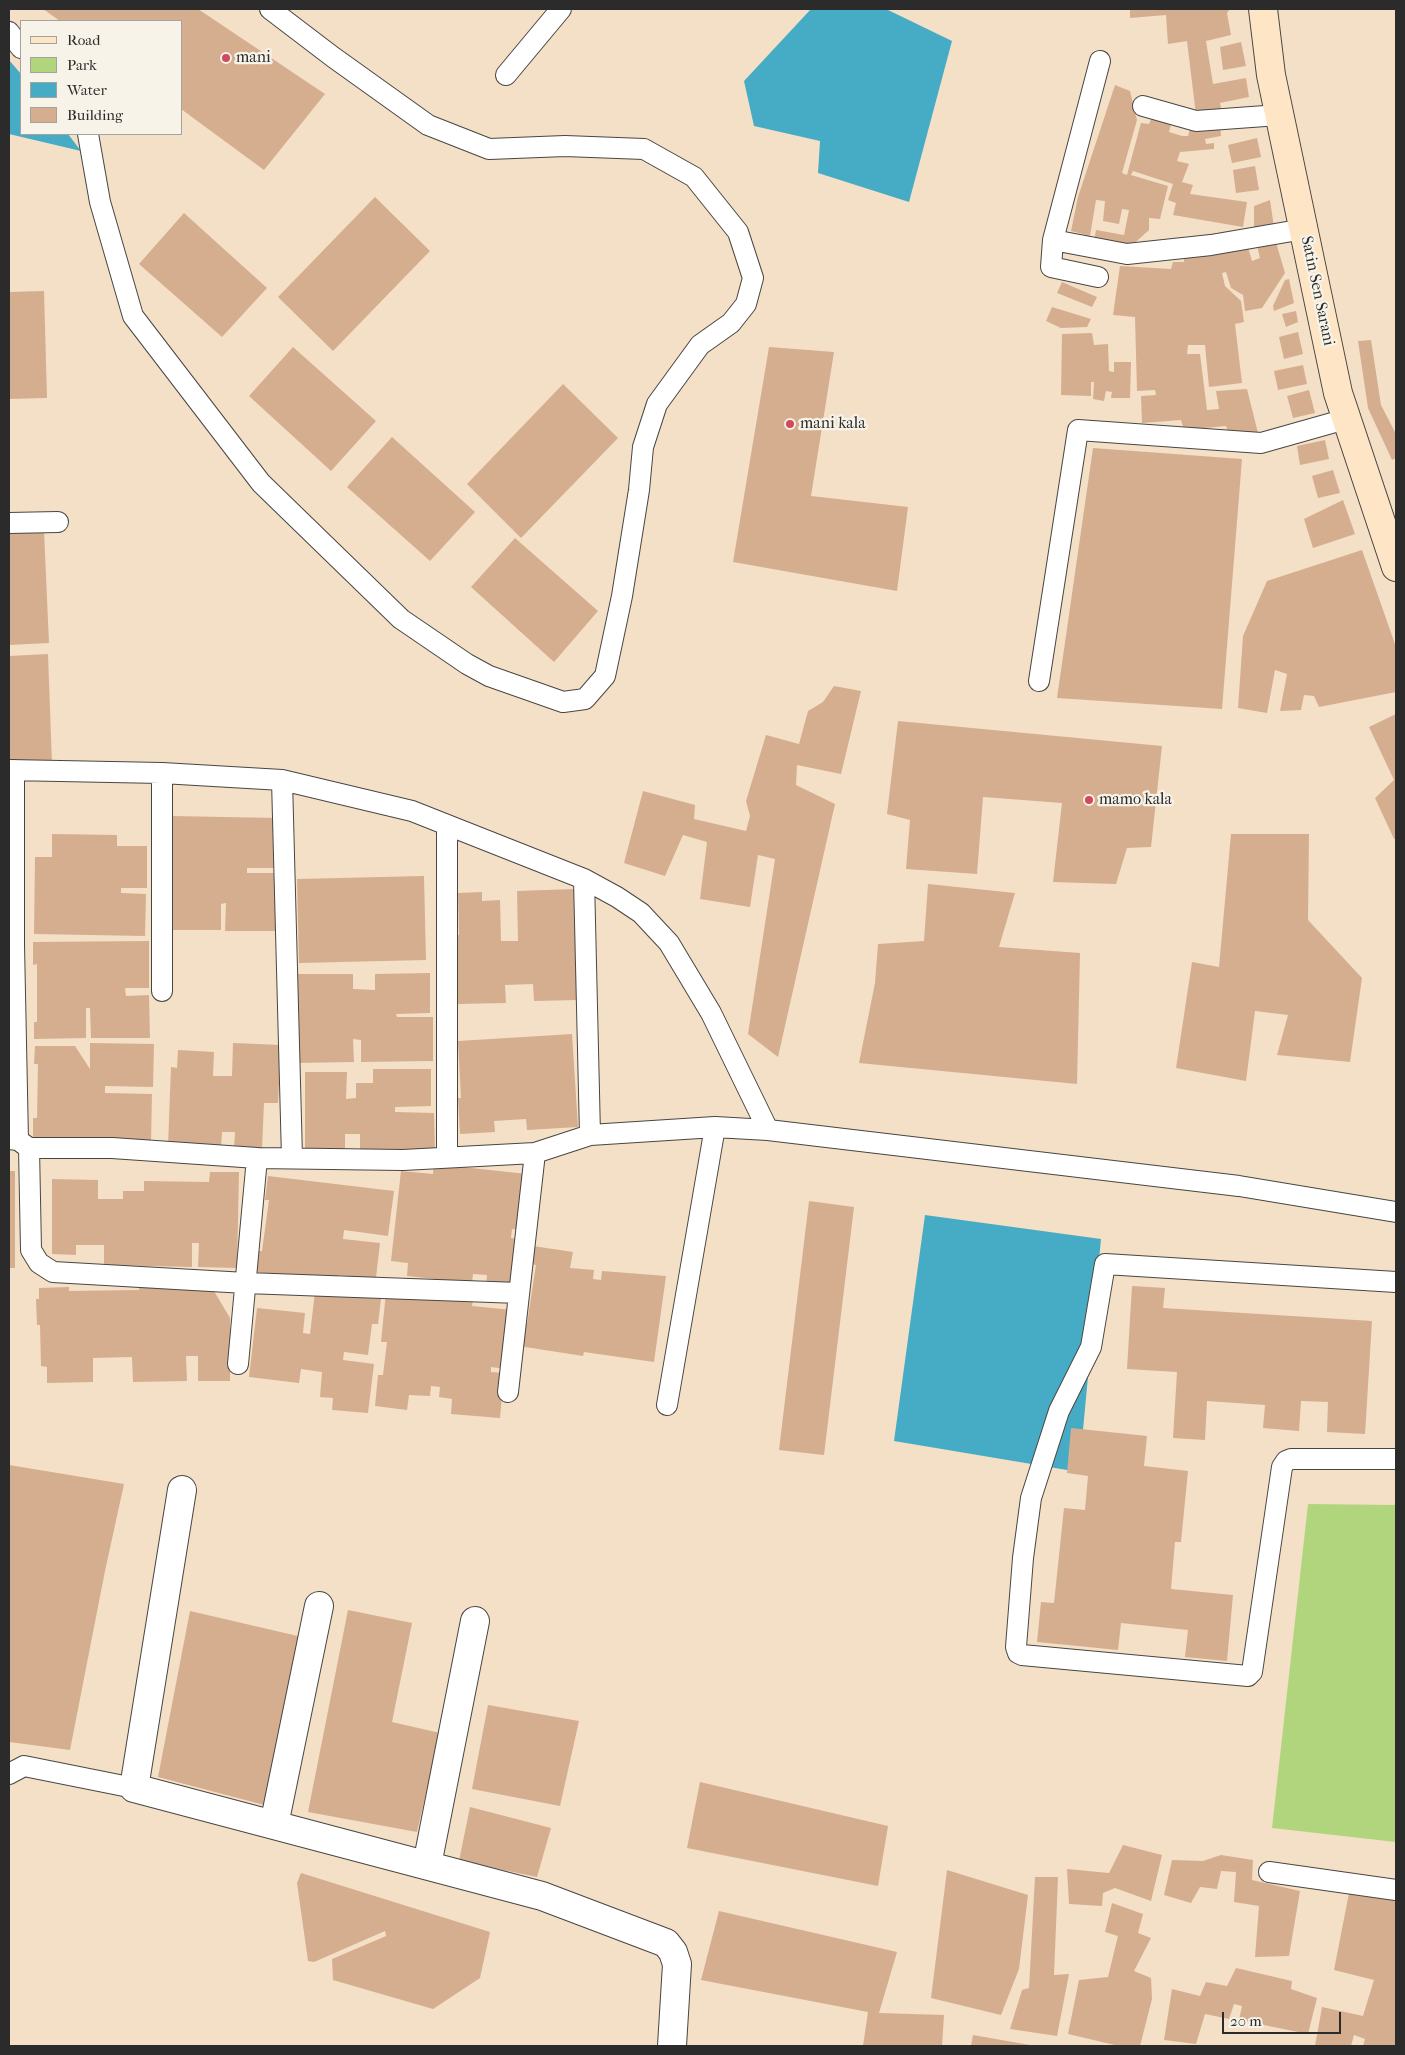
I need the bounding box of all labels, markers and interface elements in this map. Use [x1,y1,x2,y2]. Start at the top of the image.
legend [20,20,182,135]
text: Road [67,31,100,49]
place label: mani [236,48,271,68]
marker: mani [220,52,232,64]
text: Park [67,56,97,74]
text: Water [67,81,107,99]
text: Building [67,106,123,124]
street label: Satin Sen Sarani [1296,234,1338,348]
place label: mani kala [800,414,866,434]
marker: mani kala [784,418,796,430]
place label: mamo kala [1099,790,1172,810]
marker: mamo kala [1083,794,1095,806]
scale bar [1225,2002,1344,2034]
text: 20 m [1230,2012,1262,2030]

